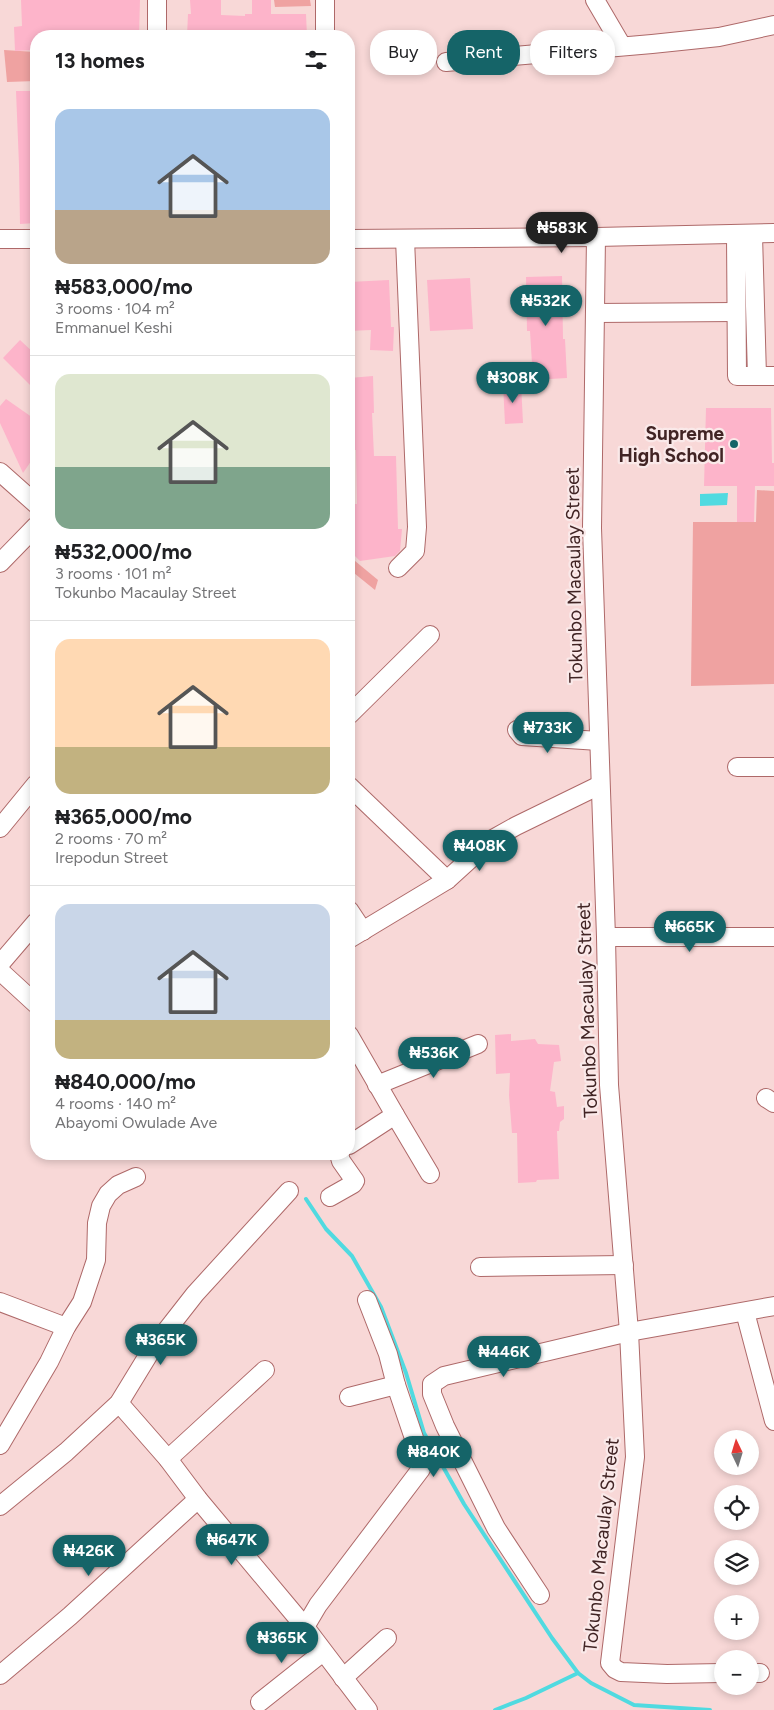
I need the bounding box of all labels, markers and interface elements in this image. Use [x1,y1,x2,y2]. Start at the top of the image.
chip: Buy [370,30,437,75]
chip: Rent [447,30,520,75]
chip: Filters [530,30,615,75]
icon: filters [302,46,330,74]
text: 13 homes [55,48,144,73]
icon: home [148,141,238,231]
pin: ₦583K [527,212,597,254]
text: ₦583K [537,218,587,237]
text: ₦583,000/mo [55,274,193,299]
pin: ₦532K [511,284,581,327]
text: ₦532K [521,291,571,310]
text: 3 rooms · 104 m² [55,299,175,318]
text: Emmanuel Keshi [55,318,172,337]
pin: ₦308K [478,362,548,404]
text: ₦308K [487,368,539,387]
icon: home [148,407,238,497]
place label: Supreme High School [619,422,724,467]
marker: Supreme High School [728,438,740,450]
street label: Tokunbo Macaulay Street [561,467,587,683]
text: ₦532,000/mo [55,539,192,564]
text: 3 rooms · 101 m² [55,564,171,583]
text: Tokunbo Macaulay Street [55,583,237,602]
icon: home [148,672,238,762]
pin: ₦733K [513,712,583,754]
text: ₦733K [524,718,572,737]
text: ₦365,000/mo [55,804,192,829]
text: 2 rooms · 70 m² [55,829,167,848]
pin: ₦408K [445,830,515,872]
text: ₦408K [454,836,506,855]
text: Irepodun Street [55,848,168,867]
street label: Tokunbo Macaulay Street [572,902,602,1118]
pin: ₦665K [655,910,725,953]
text: ₦665K [665,917,715,936]
icon: home [148,937,238,1027]
pin: ₦536K [399,1036,469,1079]
text: ₦536K [409,1043,459,1062]
text: ₦840,000/mo [55,1069,196,1094]
text: 4 rooms · 140 m² [55,1094,176,1113]
text: Abayomi Owulade Ave [55,1113,217,1132]
pin: ₦365K [126,1324,196,1366]
text: ₦365K [136,1330,186,1349]
pin: ₦446K [469,1336,539,1378]
text: ₦446K [478,1342,530,1361]
north arrow [714,1430,759,1475]
map controls [714,1430,759,1695]
pin: ₦840K [399,1436,469,1478]
street label: Tokunbo Macaulay Street [578,1437,624,1653]
text: ₦840K [408,1442,460,1461]
button: locate [714,1485,759,1530]
pin: ₦647K [197,1524,267,1566]
text: ₦647K [207,1530,257,1549]
pin: ₦426K [54,1534,124,1577]
button: layers [714,1540,759,1585]
text: ₦426K [64,1541,114,1560]
button: + [714,1595,759,1640]
pin: ₦365K [247,1622,317,1664]
text: ₦365K [257,1628,307,1647]
button: − [714,1650,759,1695]

